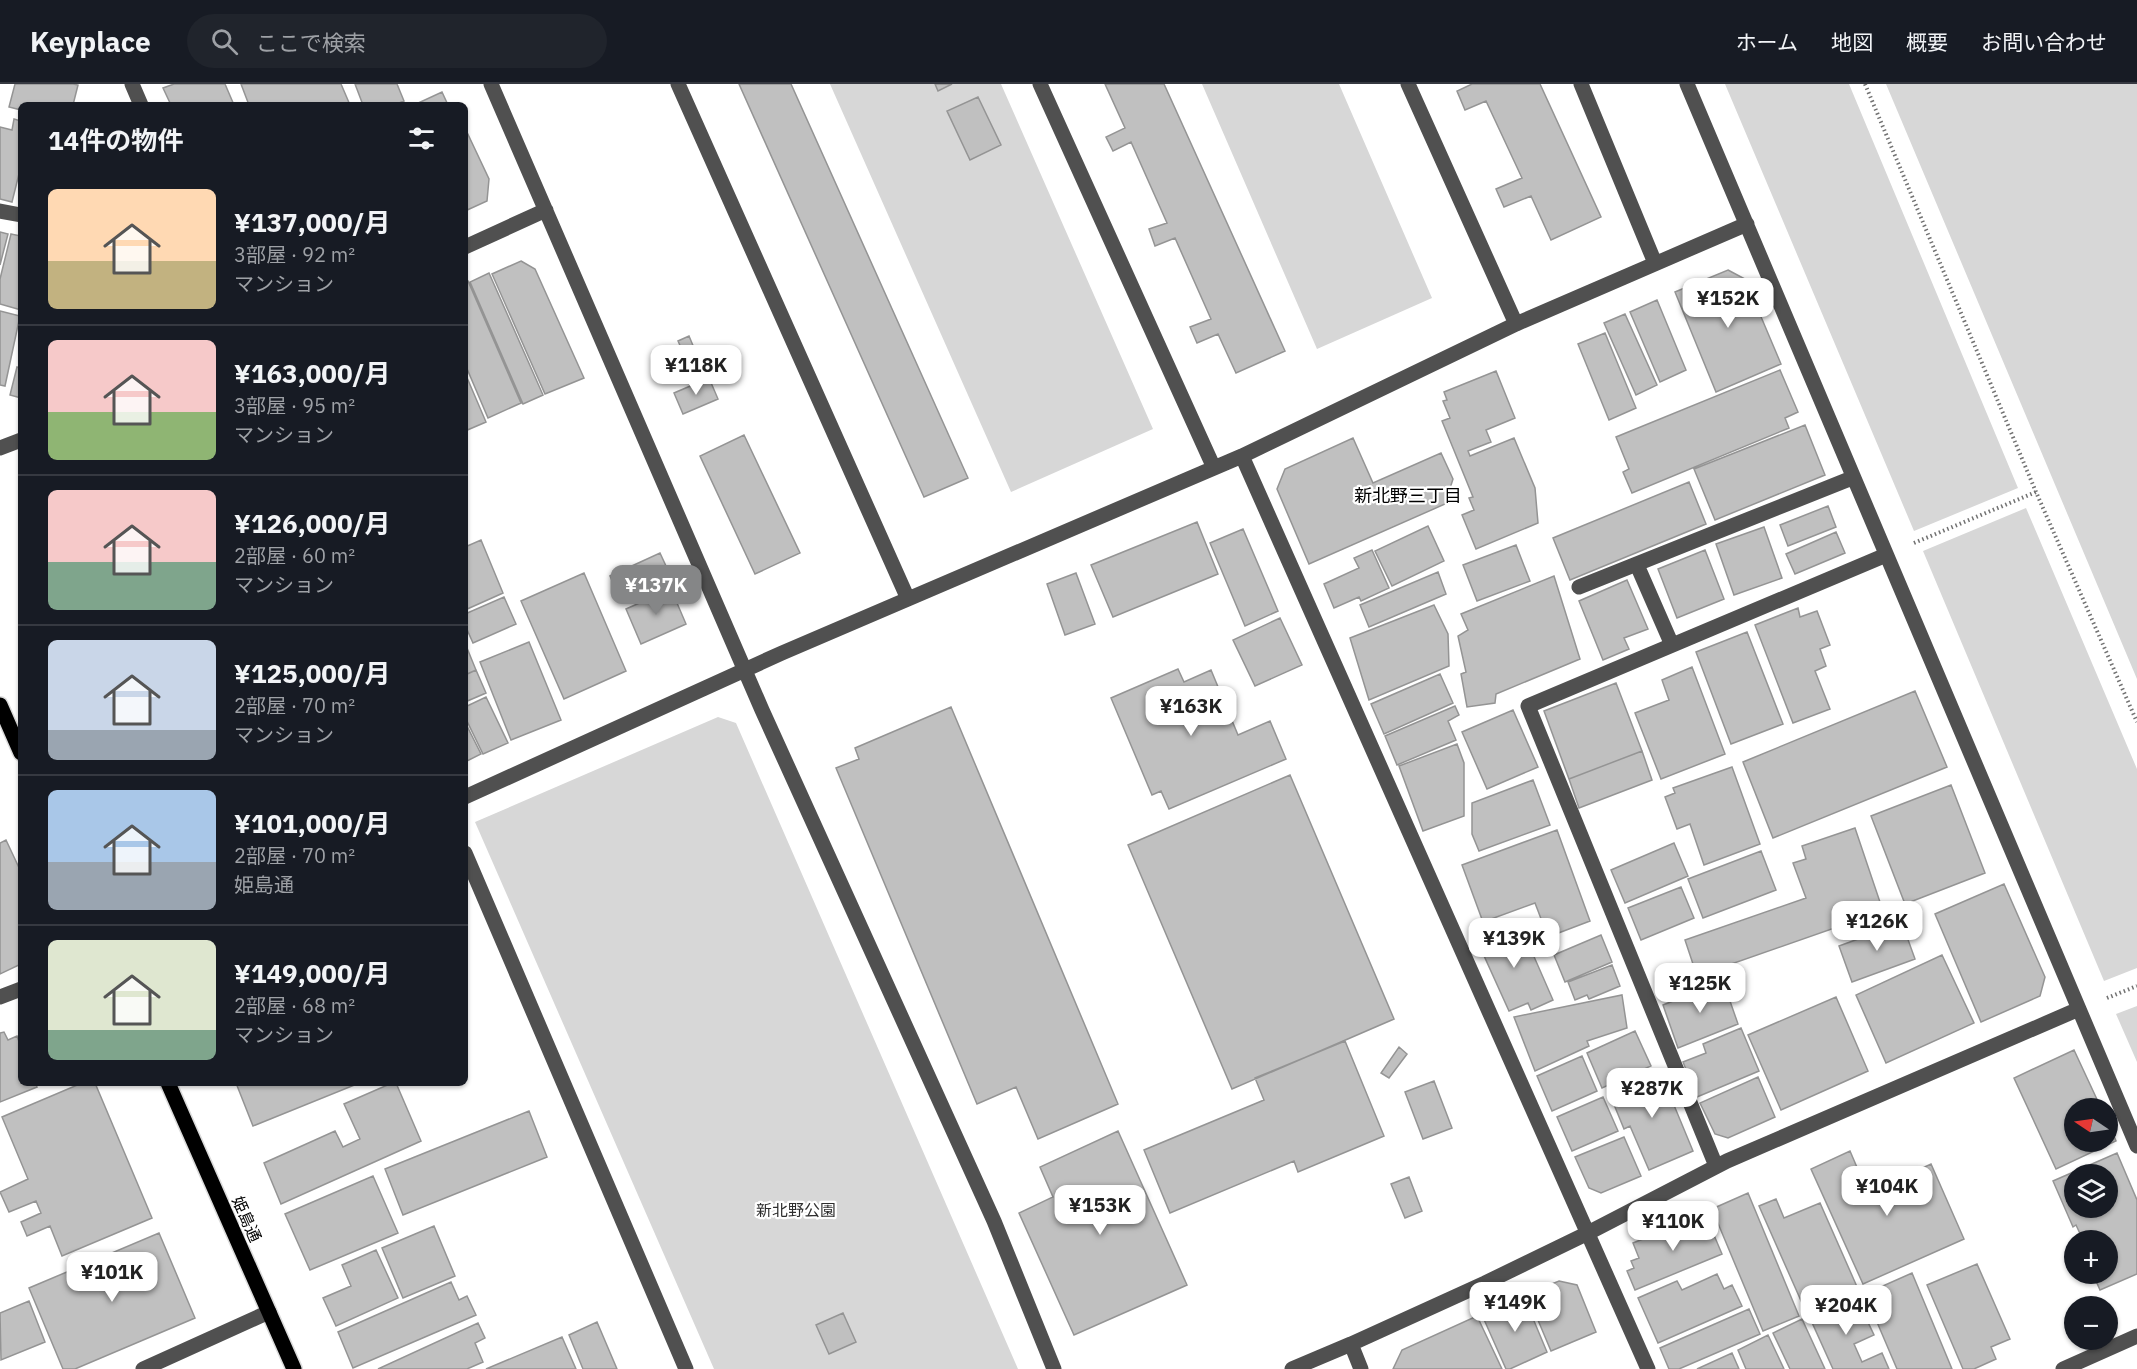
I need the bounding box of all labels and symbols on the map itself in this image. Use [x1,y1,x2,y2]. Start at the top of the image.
pin: ¥152K [1686,278,1770,329]
pin: ¥118K [654,345,738,396]
district label: 新北野三丁目 [1354,484,1462,507]
pin: ¥137K [614,565,698,616]
pin: ¥163K [1149,686,1233,737]
pin: ¥126K [1835,901,1919,952]
pin: ¥139K [1472,918,1556,969]
pin: ¥125K [1658,963,1742,1014]
pin: ¥287K [1610,1068,1694,1119]
north arrow [2064,1098,2118,1152]
pin: ¥104K [1845,1166,1929,1217]
pin: ¥153K [1058,1185,1142,1236]
street label: 姫島通 [228,1193,266,1245]
park label: 新北野公園 [756,1200,836,1220]
pin: ¥110K [1631,1201,1715,1252]
pin: ¥101K [70,1252,154,1303]
pin: ¥149K [1473,1282,1557,1333]
pin: ¥204K [1804,1285,1888,1336]

